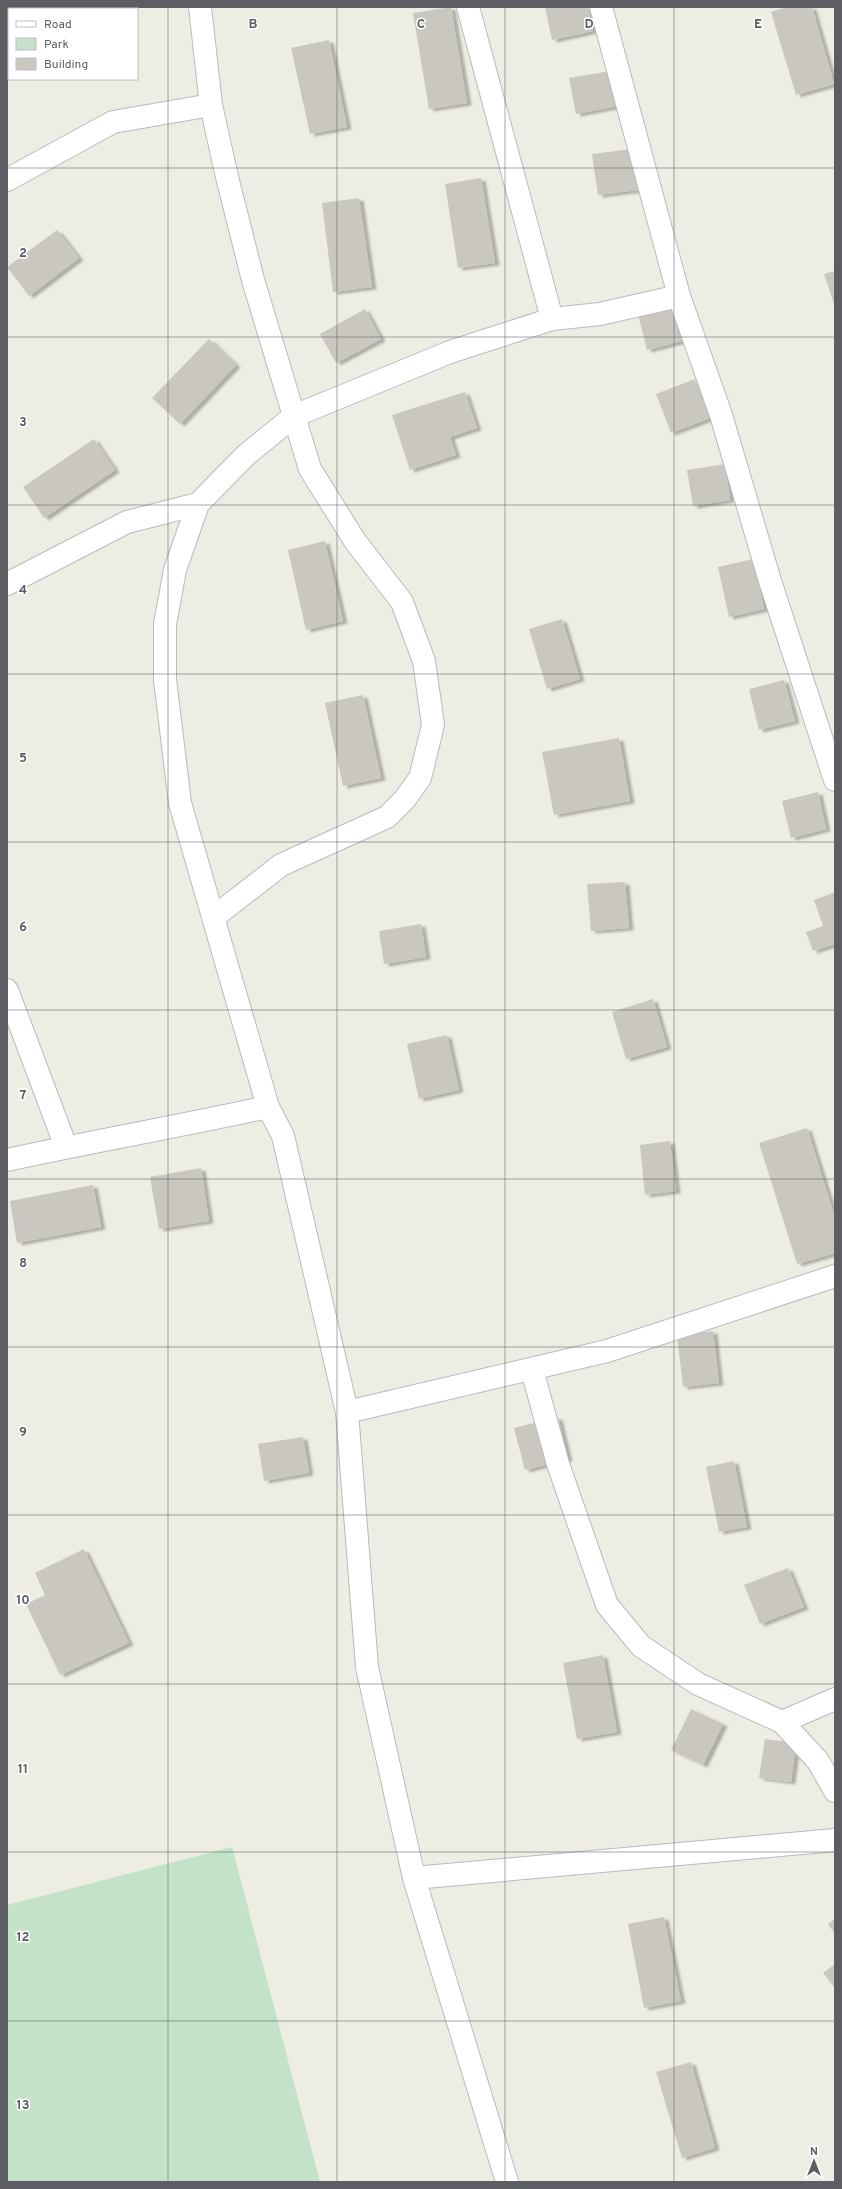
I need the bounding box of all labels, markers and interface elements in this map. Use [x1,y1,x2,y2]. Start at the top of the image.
legend [8,8,138,80]
text: Road [44,17,72,33]
text: B [249,17,258,33]
text: C [417,17,425,33]
text: D [584,17,594,33]
text: E [754,17,762,33]
text: Park [44,37,69,53]
text: Building [44,57,88,73]
text: 2 [19,246,27,262]
text: 3 [19,415,27,431]
text: 4 [19,583,27,599]
text: 5 [19,751,27,767]
text: 6 [19,920,27,936]
text: 7 [20,1088,27,1104]
text: 8 [19,1256,27,1272]
text: 9 [19,1425,27,1441]
text: 10 [16,1593,30,1609]
text: 11 [18,1762,28,1778]
text: 12 [16,1930,30,1946]
text: 13 [17,2098,30,2114]
north arrow [794,2141,834,2181]
text: N [810,2145,818,2159]

